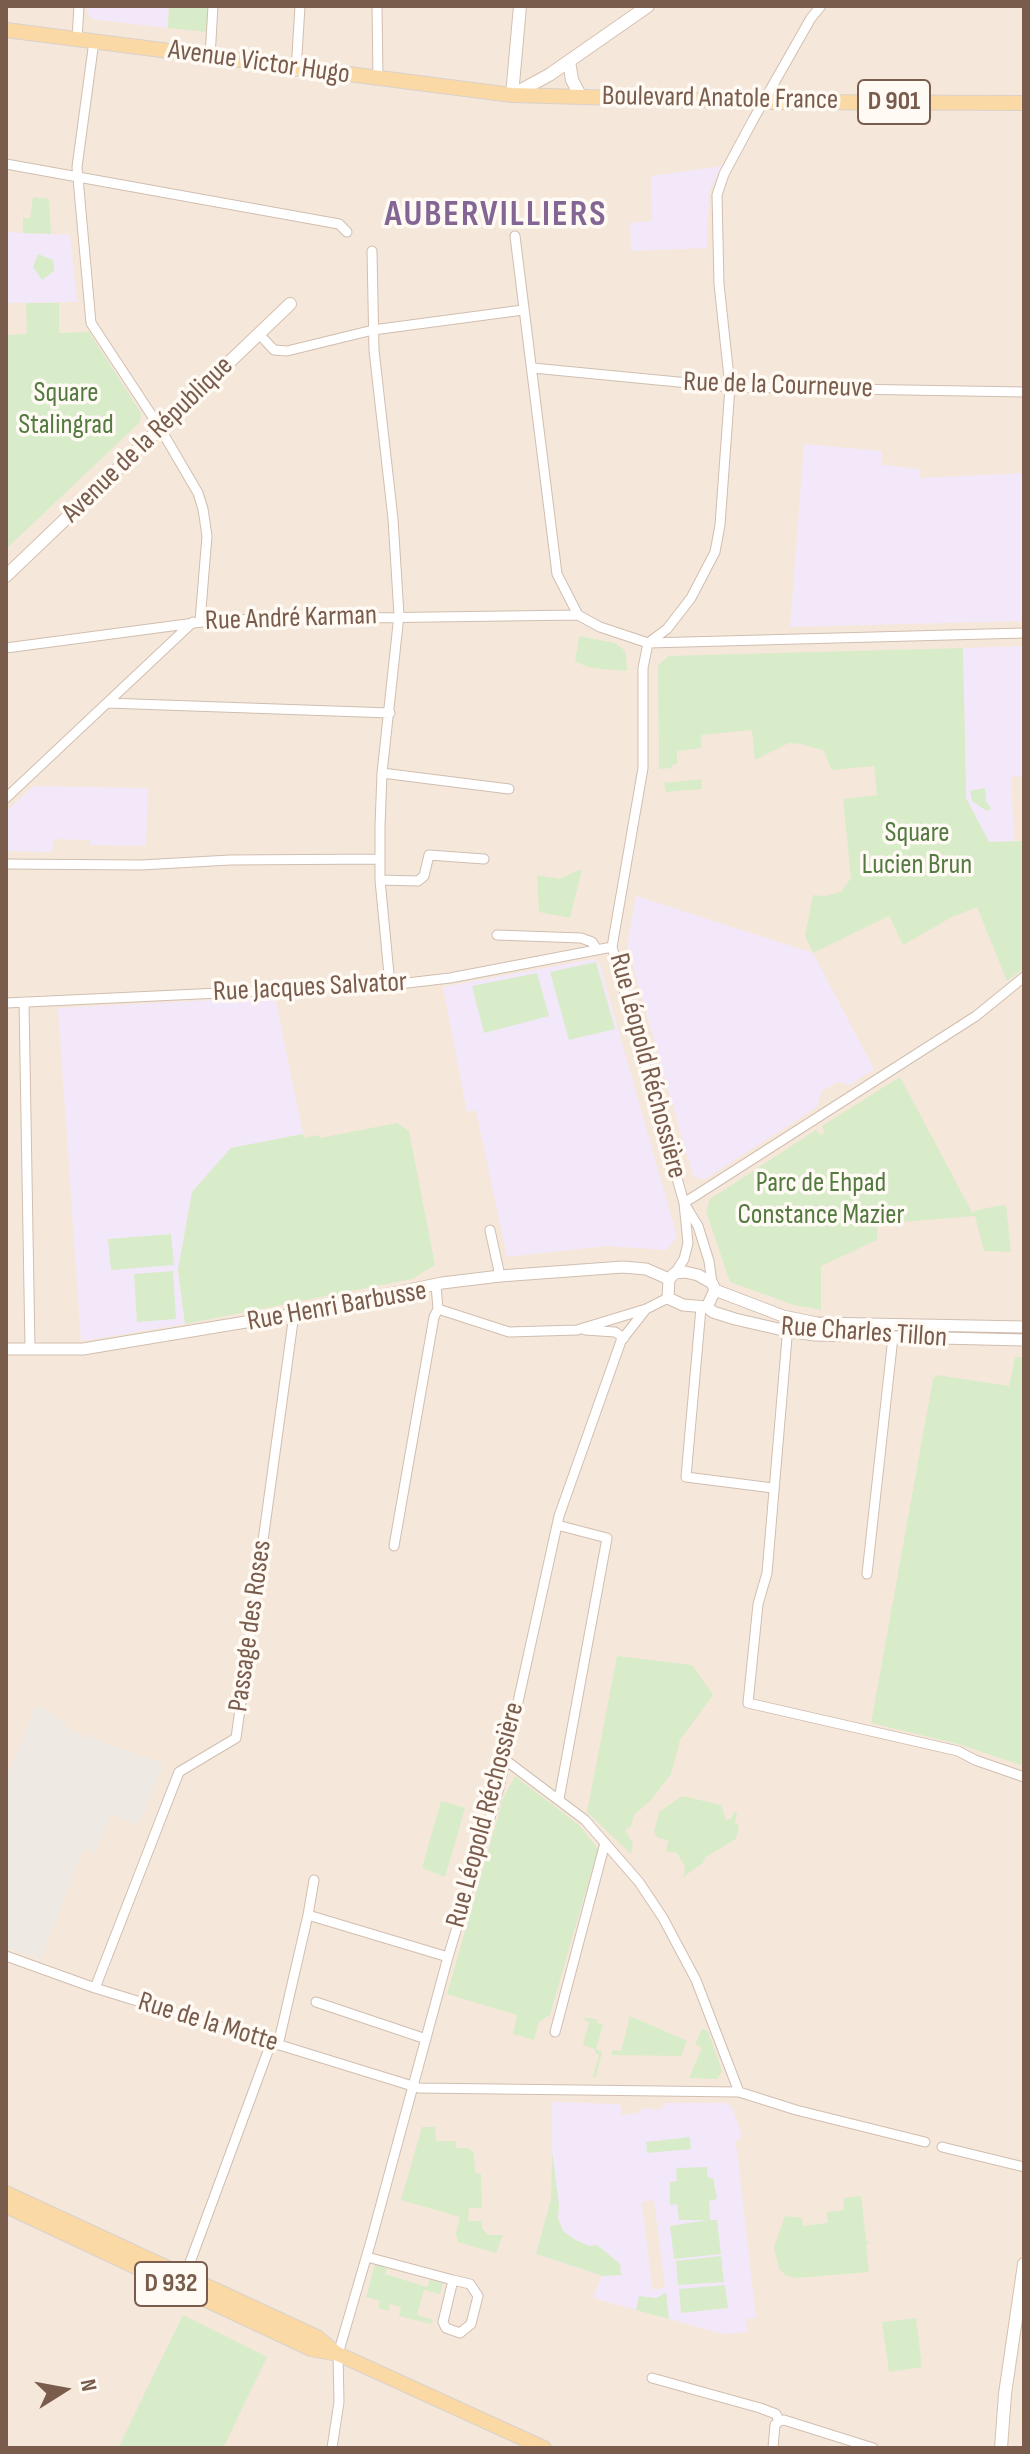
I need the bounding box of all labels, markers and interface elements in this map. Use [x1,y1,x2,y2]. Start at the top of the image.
street label: Avenue Victor Hugo [166,34,352,92]
street label: Boulevard Anatole France [602,80,838,118]
road number: D 901 [858,80,930,124]
district label: AUBERVILLIERS [385,194,607,238]
street label: Avenue de la République [55,350,241,530]
street label: Rue de la Courneuve [683,366,873,406]
park label: Square Stalingrad [18,377,114,443]
street label: Rue André Karman [205,599,377,639]
park label: Square Lucien Brun [862,817,972,883]
street label: Rue Léopold Réchossière [601,950,693,1182]
street label: Rue Jacques Salvator [212,966,408,1010]
park label: Parc de Ehpad Constance Mazier [738,1167,904,1233]
street label: Rue Henri Barbusse [245,1275,429,1339]
street label: Rue Charles Tillon [780,1310,948,1356]
street label: Passage des Roses [222,1538,280,1714]
street label: Rue Léopold Réchossière [440,1699,532,1931]
street label: Rue de la Motte [134,1986,282,2060]
road number: D 932 [135,2262,207,2306]
north arrow [24,2350,104,2430]
text: N [74,2377,102,2394]

